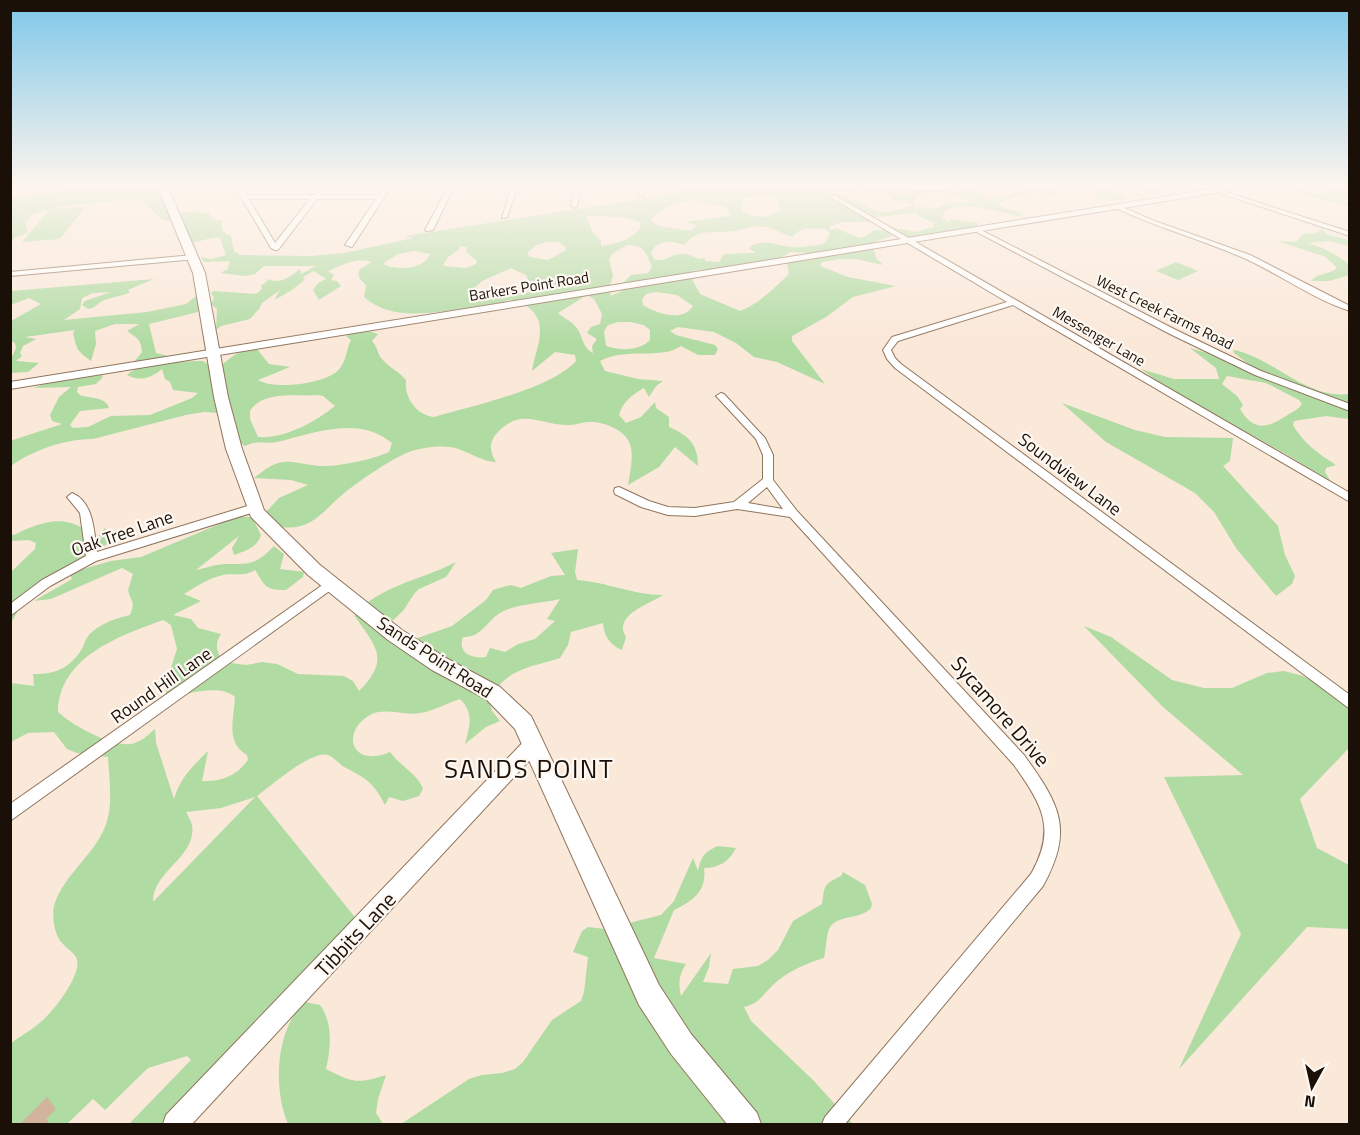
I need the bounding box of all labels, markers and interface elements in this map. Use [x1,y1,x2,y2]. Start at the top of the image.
street label: Barkers Point Road [467,265,591,307]
street label: West Creek Farms Road [1092,269,1238,355]
street label: Messenger Lane [1048,300,1150,372]
street label: Soundview Lane [1012,426,1128,522]
street label: Oak Tree Lane [67,503,177,563]
street label: Sands Point Road [372,609,498,705]
street label: Round Hill Lane [105,640,217,730]
street label: Sycamore Drive [944,649,1058,773]
district label: SANDS POINT [444,749,614,788]
street label: Tibbits Lane [307,884,403,984]
north arrow [1282,1057,1342,1117]
text: N [1303,1089,1317,1115]

